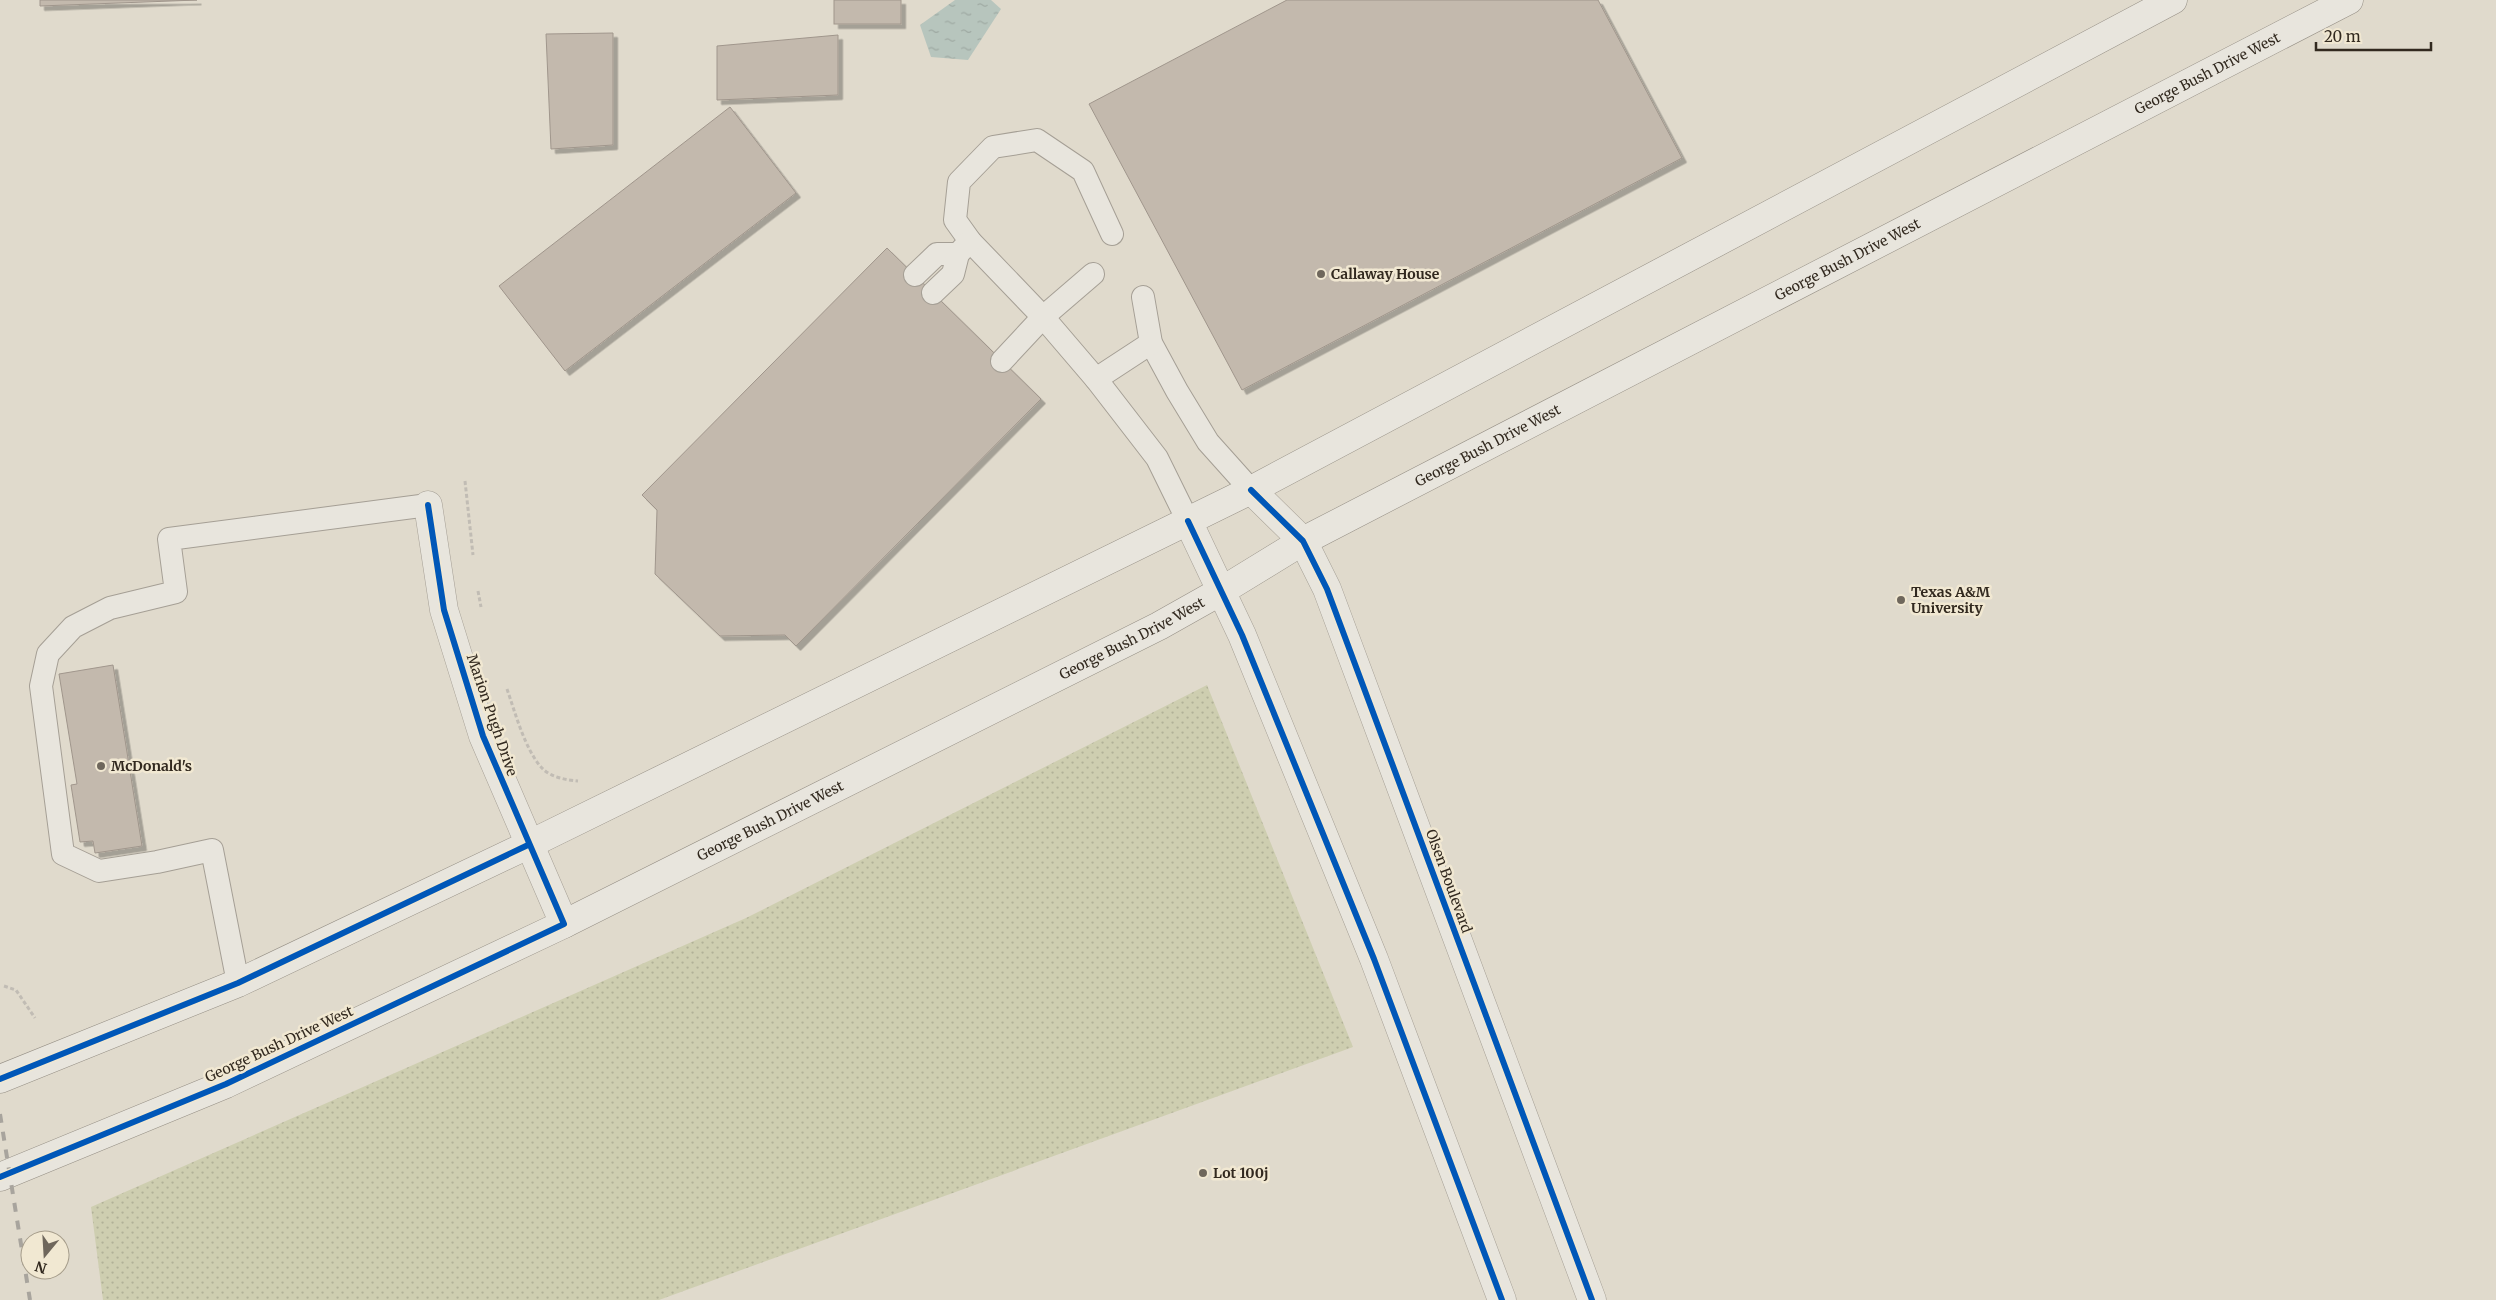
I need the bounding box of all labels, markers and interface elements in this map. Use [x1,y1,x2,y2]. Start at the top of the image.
scale bar [2316,20,2431,52]
text: 20 m [2324,27,2361,46]
street label: George Bush Drive West [2131,28,2283,118]
street label: George Bush Drive West [1772,214,1924,304]
place label: Callaway House [1331,265,1440,283]
marker: Callaway House [1315,268,1327,280]
street label: George Bush Drive West [1412,400,1564,491]
place label: Texas A&M University [1911,583,1991,617]
street label: George Bush Drive West [1056,593,1208,684]
marker: Texas A&M University [1895,594,1907,606]
street label: Marion Pugh Drive [463,652,521,778]
place label: McDonald's [111,757,192,775]
marker: McDonald's [95,760,107,772]
street label: George Bush Drive West [694,776,847,865]
street label: Olsen Boulevard [1422,827,1476,936]
street label: George Bush Drive West [202,1002,356,1086]
place label: Lot 100j [1213,1164,1269,1182]
marker: Lot 100j [1197,1167,1209,1179]
north arrow [20,1230,70,1280]
text: N [33,1257,49,1278]

